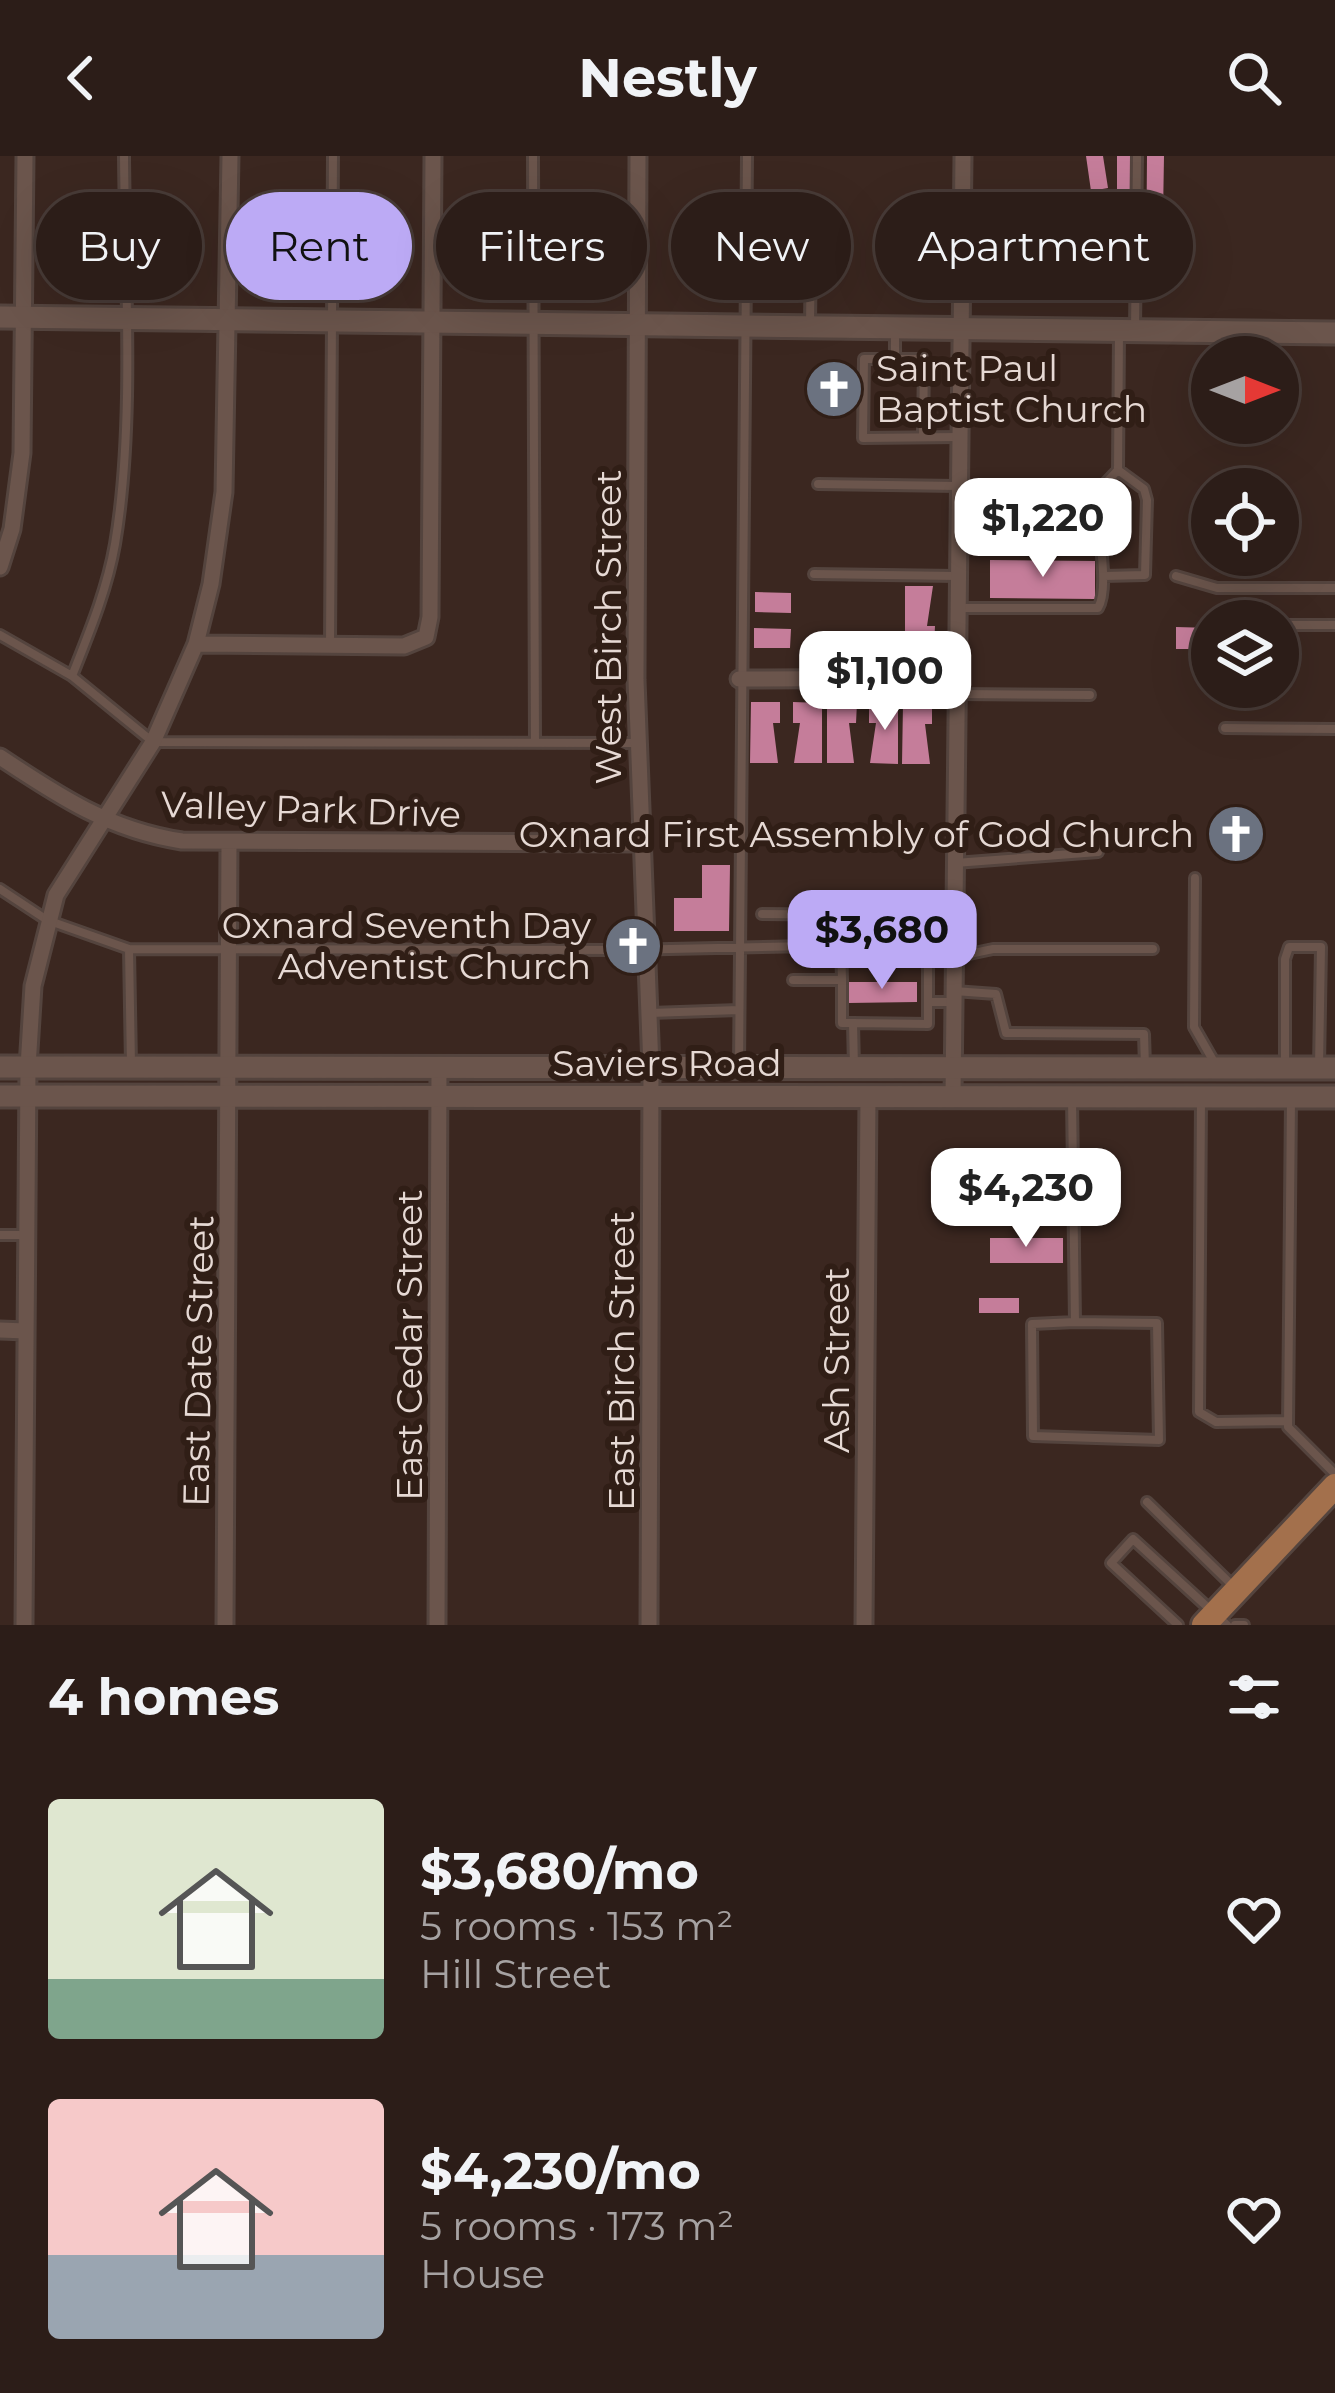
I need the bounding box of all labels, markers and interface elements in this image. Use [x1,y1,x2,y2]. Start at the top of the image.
icon: back [48,45,114,111]
text: Nestly [578,45,757,111]
icon: search [1221,45,1287,111]
chip: Buy [36,192,202,300]
chip: Rent [226,192,412,300]
chip: Filters [436,192,647,300]
chip: New [671,192,851,300]
chip: Apartment [875,192,1193,300]
north arrow [1191,336,1299,444]
map controls [1191,336,1299,708]
place label: Saint Paul Baptist Church [876,346,1147,431]
church icon: Saint Paul Baptist Church [803,358,865,420]
button: locate [1191,468,1299,576]
street label: West Birch Street [586,470,630,784]
pin: $1,220 [945,478,1141,580]
text: $1,220 [982,493,1104,541]
button: layers [1191,600,1299,708]
pin: $1,100 [787,631,983,733]
text: $1,100 [826,646,944,694]
street label: Valley Park Drive [160,782,462,836]
church icon: Oxnard First Assembly of God Church [1205,803,1267,865]
place label: Oxnard First Assembly of God Church [519,812,1194,856]
pin: $3,680 [784,890,980,992]
place label: Oxnard Seventh Day Adventist Church [222,903,591,988]
text: $3,680 [815,905,949,953]
church icon: Oxnard Seventh Day Adventist Church [602,915,664,977]
street label: Saviers Road [552,1041,782,1085]
pin: $4,230 [928,1148,1124,1250]
text: $4,230 [958,1163,1094,1211]
street label: East Cedar Street [387,1189,431,1501]
street label: East Birch Street [599,1211,643,1511]
street label: East Date Street [173,1215,223,1507]
street label: Ash Street [814,1267,858,1453]
icon: filters [1221,1664,1287,1730]
text: 4 homes [48,1666,279,1728]
text: $3,680/mo [420,1840,699,1902]
icon: home [144,1847,288,1991]
icon: heart [1221,1886,1287,1952]
text: 5 rooms · 153 m² [420,1902,733,1950]
text: Hill Street [420,1950,611,1998]
text: $4,230/mo [420,2140,701,2202]
icon: home [144,2147,288,2291]
icon: heart [1221,2186,1287,2252]
text: 5 rooms · 173 m² [420,2202,734,2250]
text: House [420,2250,545,2298]

